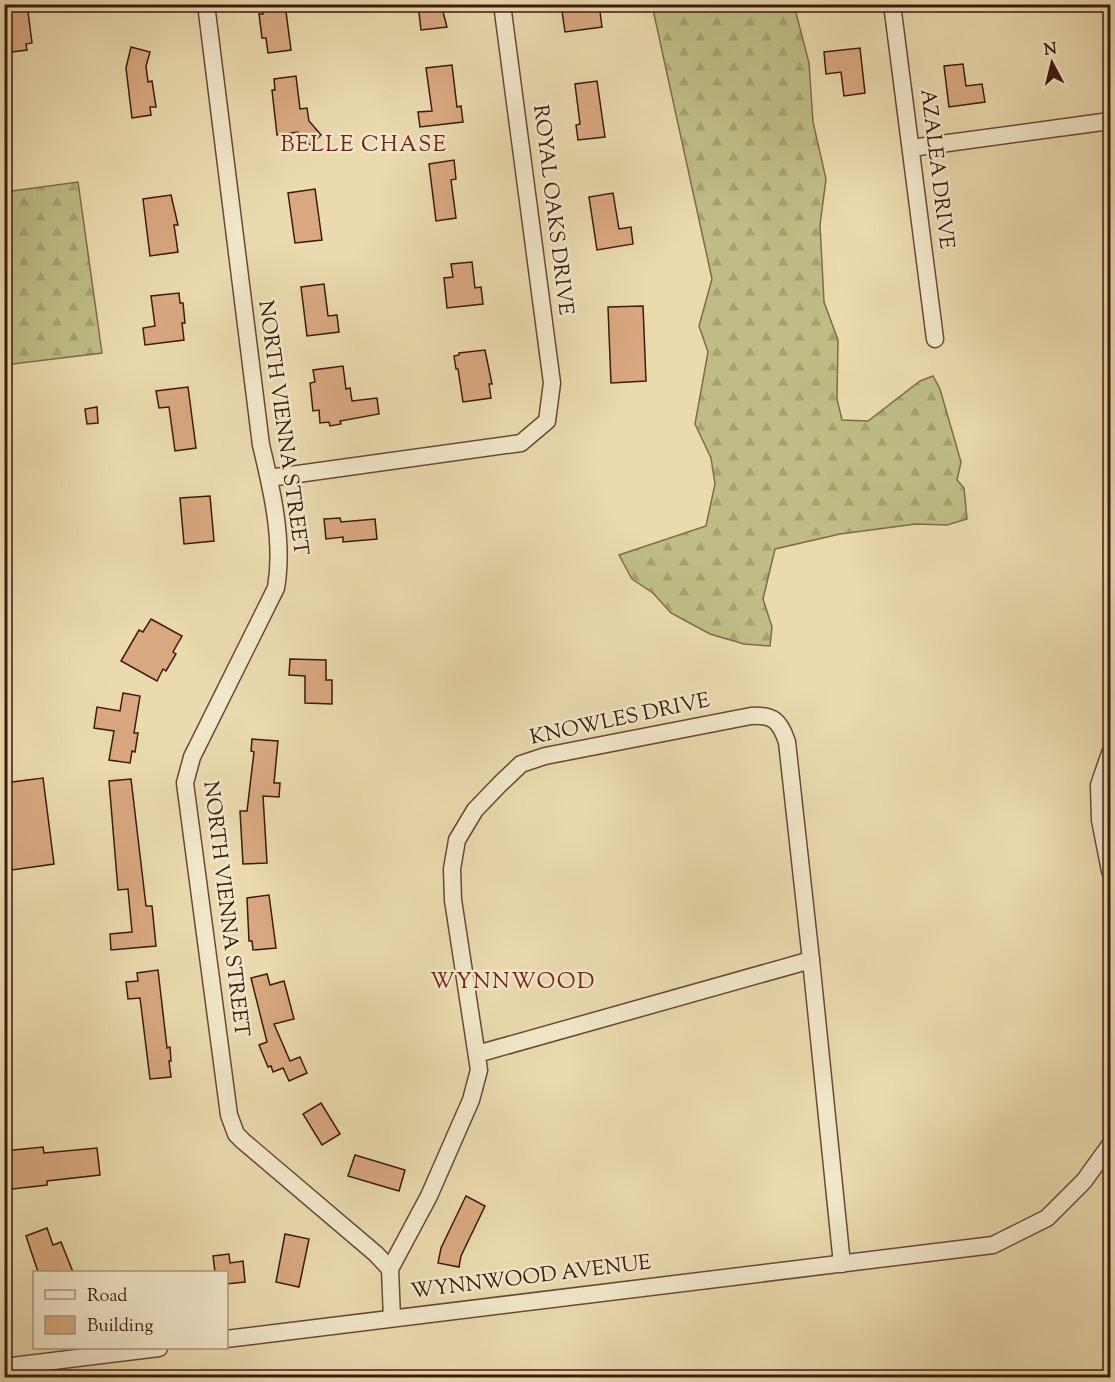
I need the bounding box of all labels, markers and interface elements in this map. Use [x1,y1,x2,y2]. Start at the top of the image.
north arrow [1022,33,1082,93]
text: N [1043,38,1058,63]
street label: AZALEA DRIVE [911,87,961,251]
street label: ROYAL OAKS DRIVE [524,103,580,317]
district label: BELLE CHASE [280,130,448,162]
street label: NORTH VIENNA STREET [249,298,315,558]
street label: KNOWLES DRIVE [527,686,713,754]
street label: NORTH VIENNA STREET [194,779,256,1039]
district label: WYNNWOOD [430,967,596,999]
street label: WYNNWOOD AVENUE [409,1248,653,1308]
legend [33,1271,228,1349]
text: Road [87,1284,127,1310]
text: Building [87,1314,153,1340]

